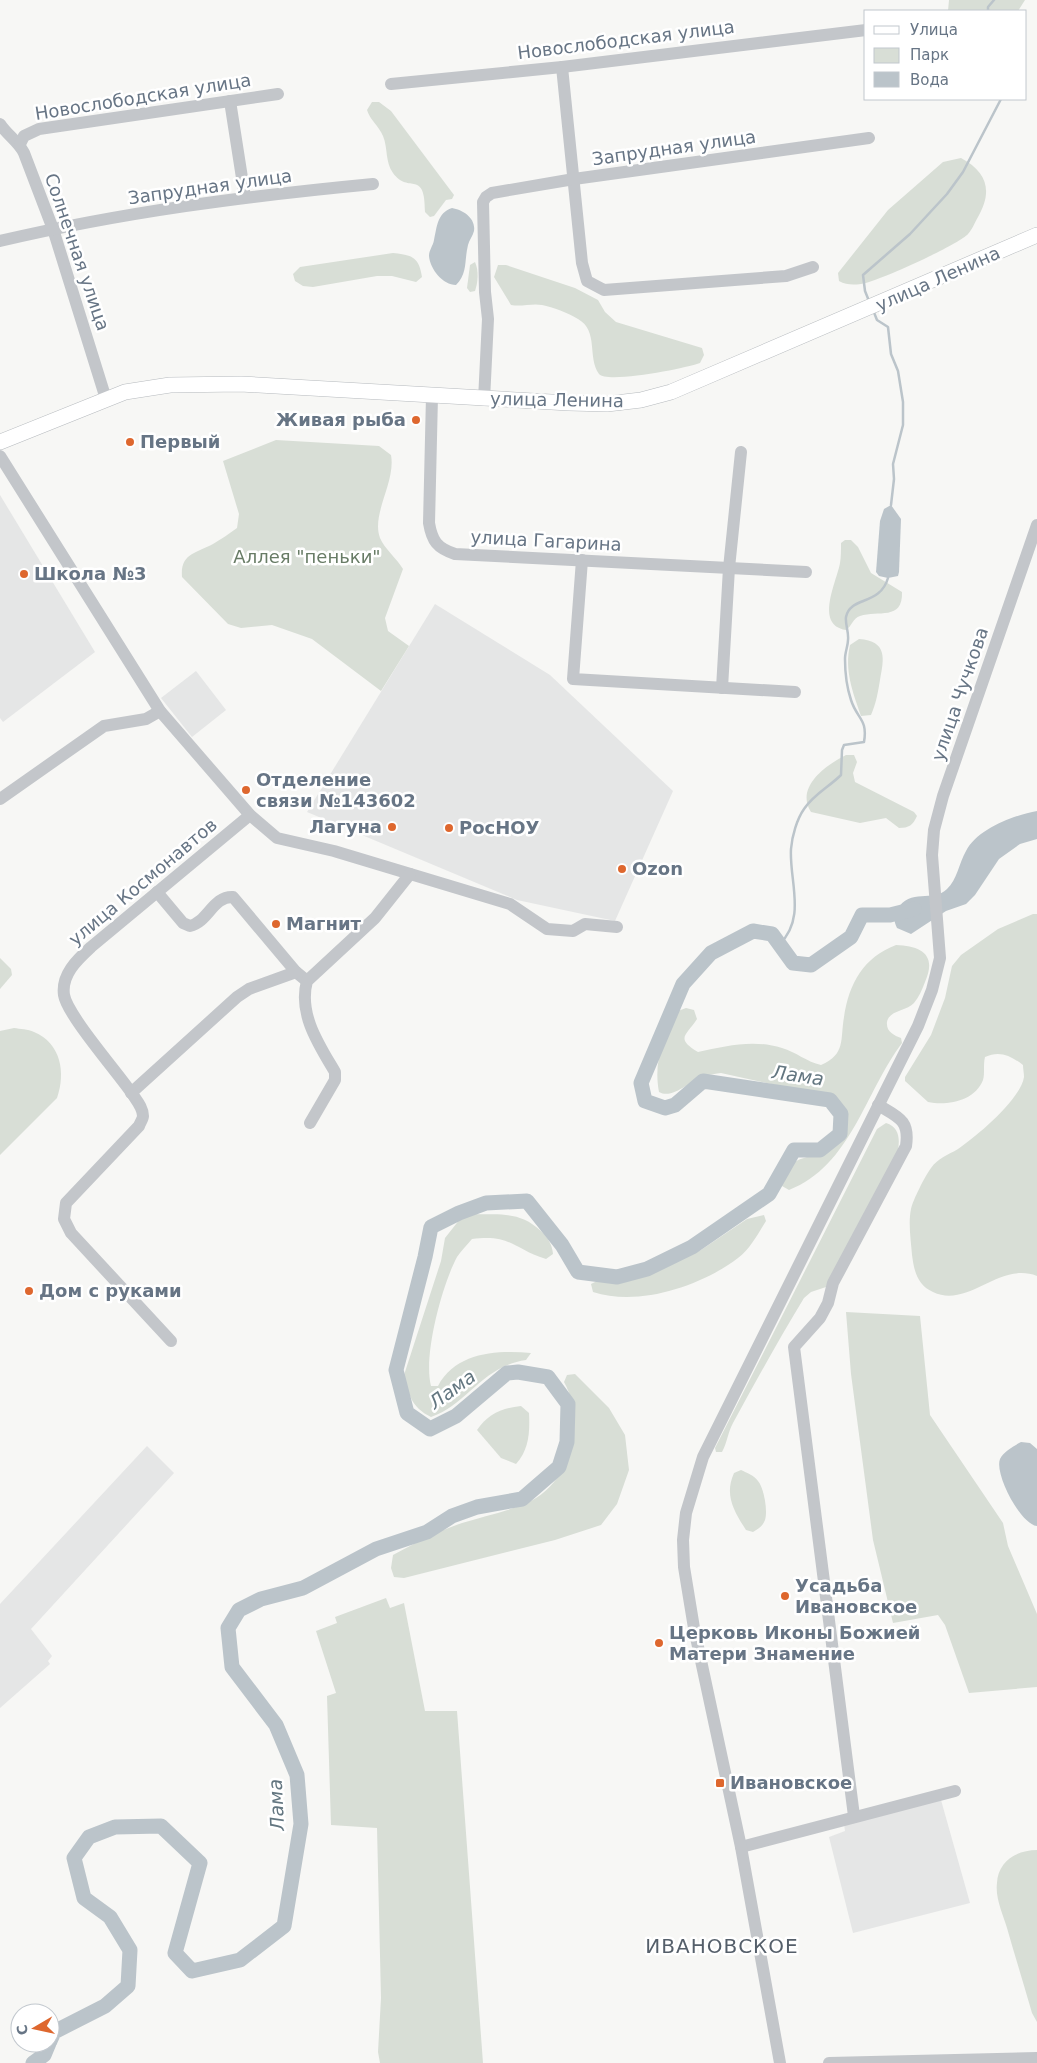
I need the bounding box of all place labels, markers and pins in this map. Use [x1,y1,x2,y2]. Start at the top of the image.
place label: Живая рыба [276,409,406,430]
marker: Живая рыба [410,414,422,426]
place label: Первый [140,431,220,452]
marker: Первый [124,436,136,448]
place label: Школа №3 [34,563,147,584]
marker: Школа №3 [18,568,30,580]
place label: Отделение связи №143602 [256,769,416,811]
marker: Отделение связи №143602 [240,784,252,796]
place label: Лагуна [309,816,382,837]
place label: РосНОУ [459,817,540,838]
marker: Лагуна [386,821,398,833]
marker: РосНОУ [443,822,455,834]
place label: Ozon [632,858,683,879]
marker: Ozon [616,863,628,875]
place label: Магнит [286,913,362,934]
marker: Магнит [270,918,282,930]
place label: Дом с руками [39,1280,182,1301]
marker: Дом с руками [23,1285,35,1297]
place label: Усадьба Ивановское [795,1575,917,1617]
marker: Усадьба Ивановское [779,1590,791,1602]
place label: Церковь Иконы Божией Матери Знамение [669,1622,920,1664]
marker: Церковь Иконы Божией Матери Знамение [653,1637,665,1649]
place label: Ивановское [730,1772,852,1793]
marker: Ивановское [714,1777,726,1789]

